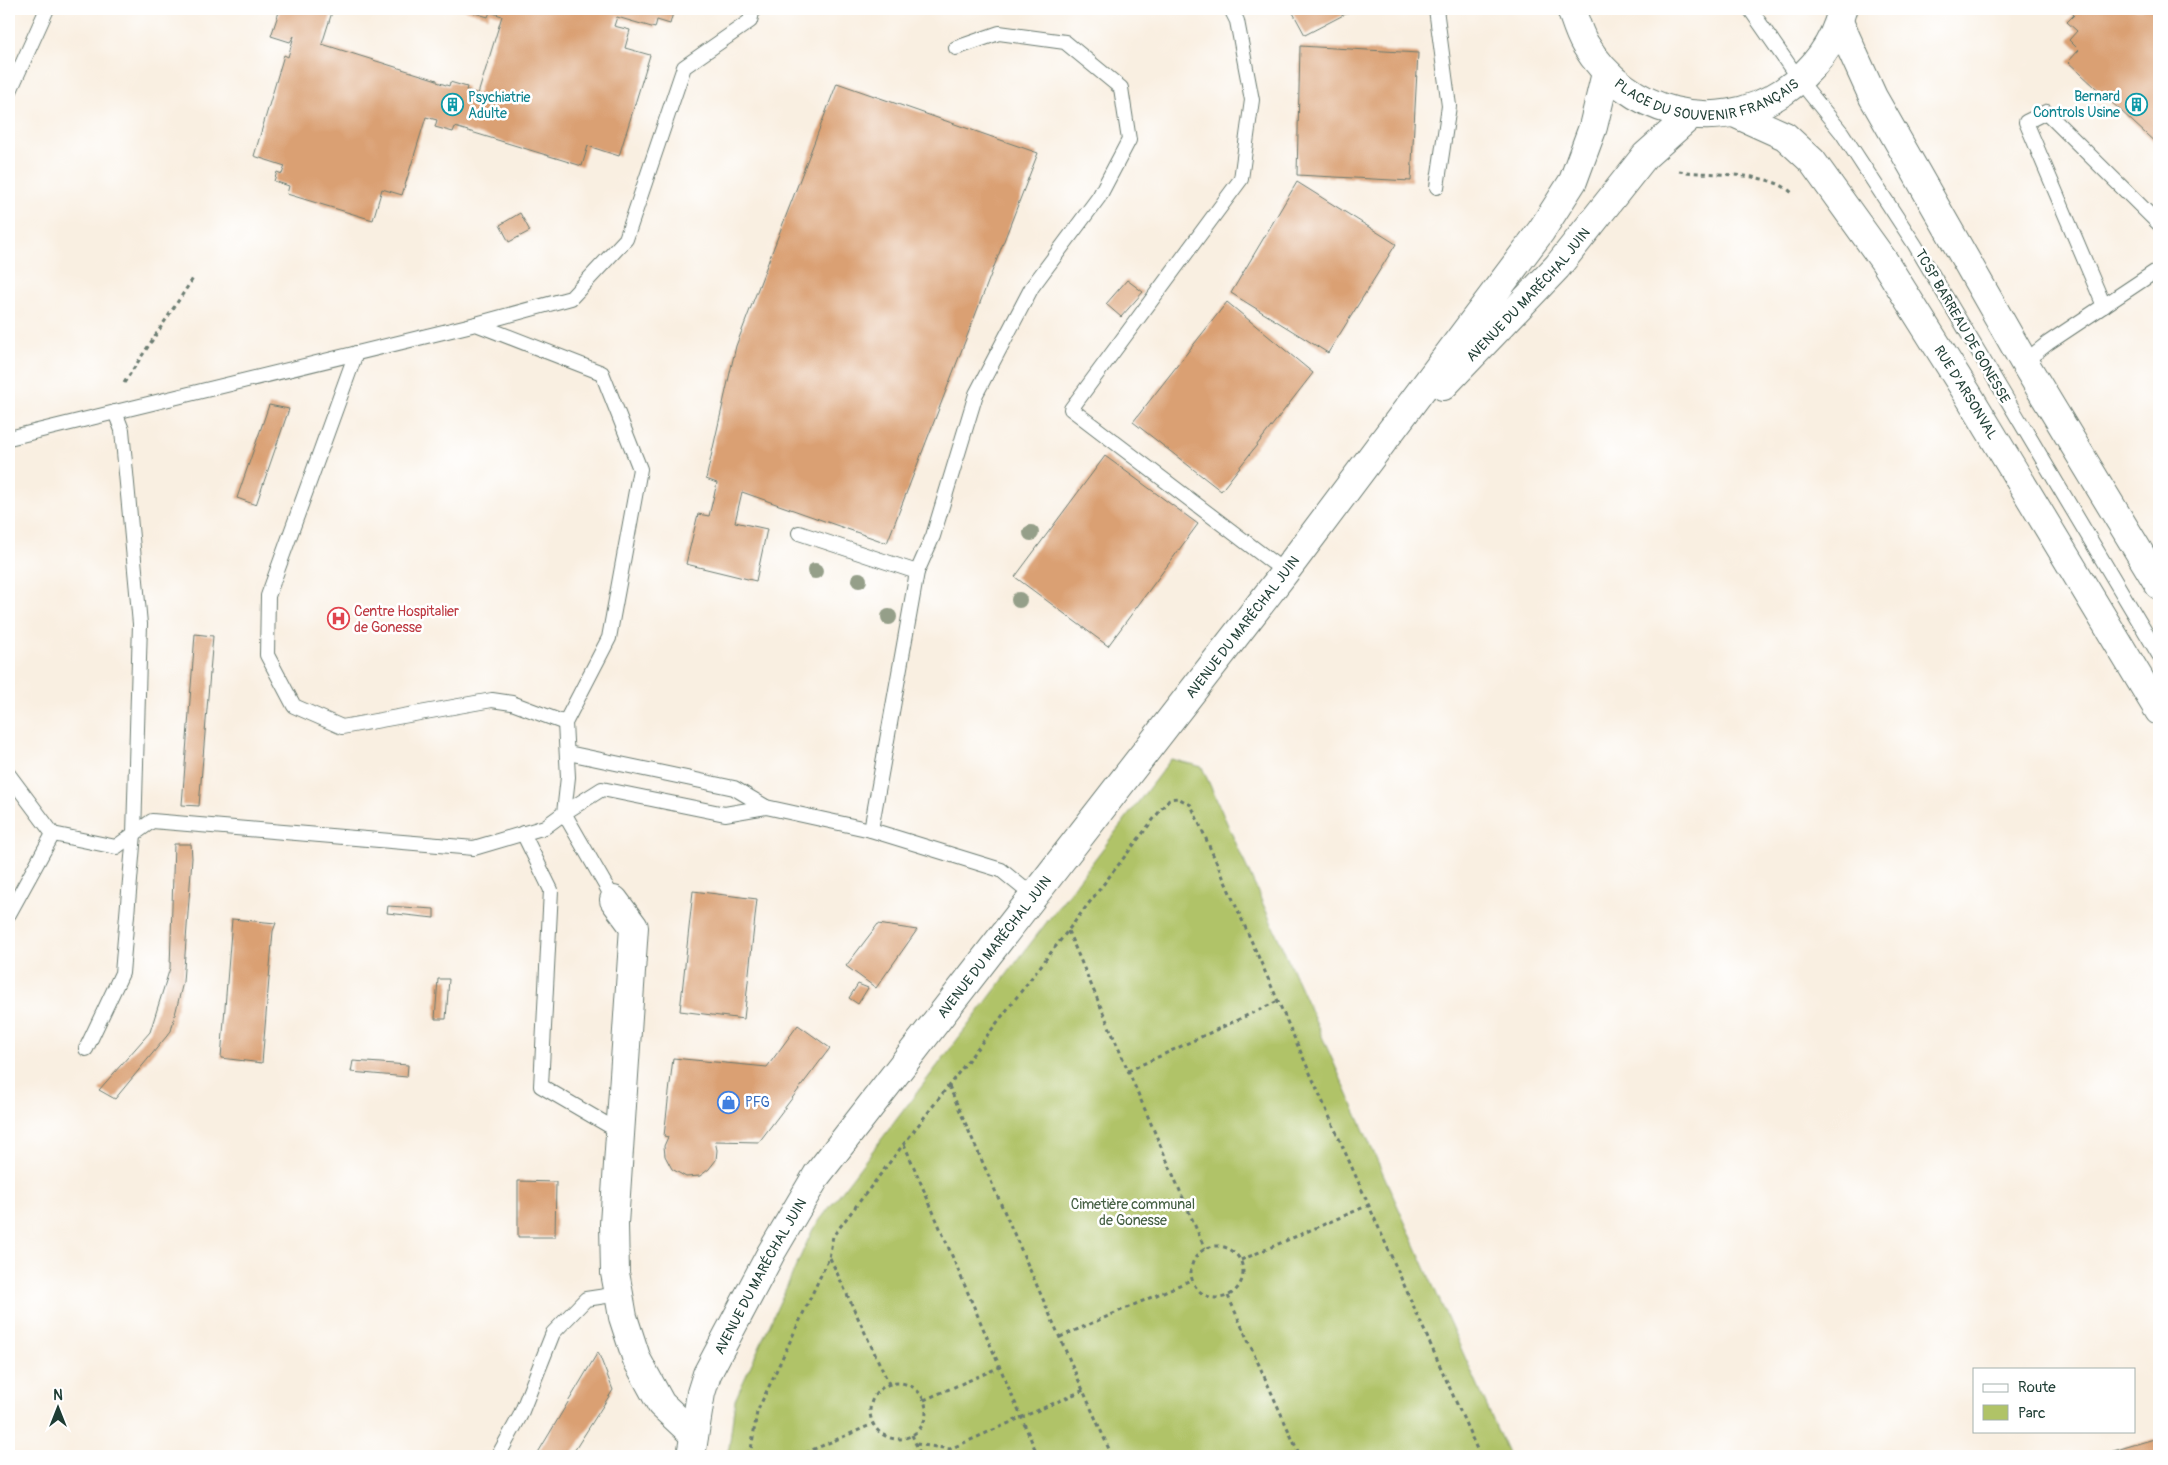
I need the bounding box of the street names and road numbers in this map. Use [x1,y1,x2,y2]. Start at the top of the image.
street label: PLACE DU SOUVENIR FRANÇAIS [1609,70,1805,86]
street label: AVENUE DU MARÉCHAL JUIN [1463,224,1594,365]
street label: TCSP BARREAU DE GONESSE [1911,246,2014,406]
street label: RUE D'ARSONVAL [1930,343,2001,443]
street label: AVENUE DU MARÉCHAL JUIN [1182,553,1303,702]
street label: AVENUE DU MARÉCHAL JUIN [934,873,1055,1022]
street label: AVENUE DU MARÉCHAL JUIN [711,1195,810,1357]

